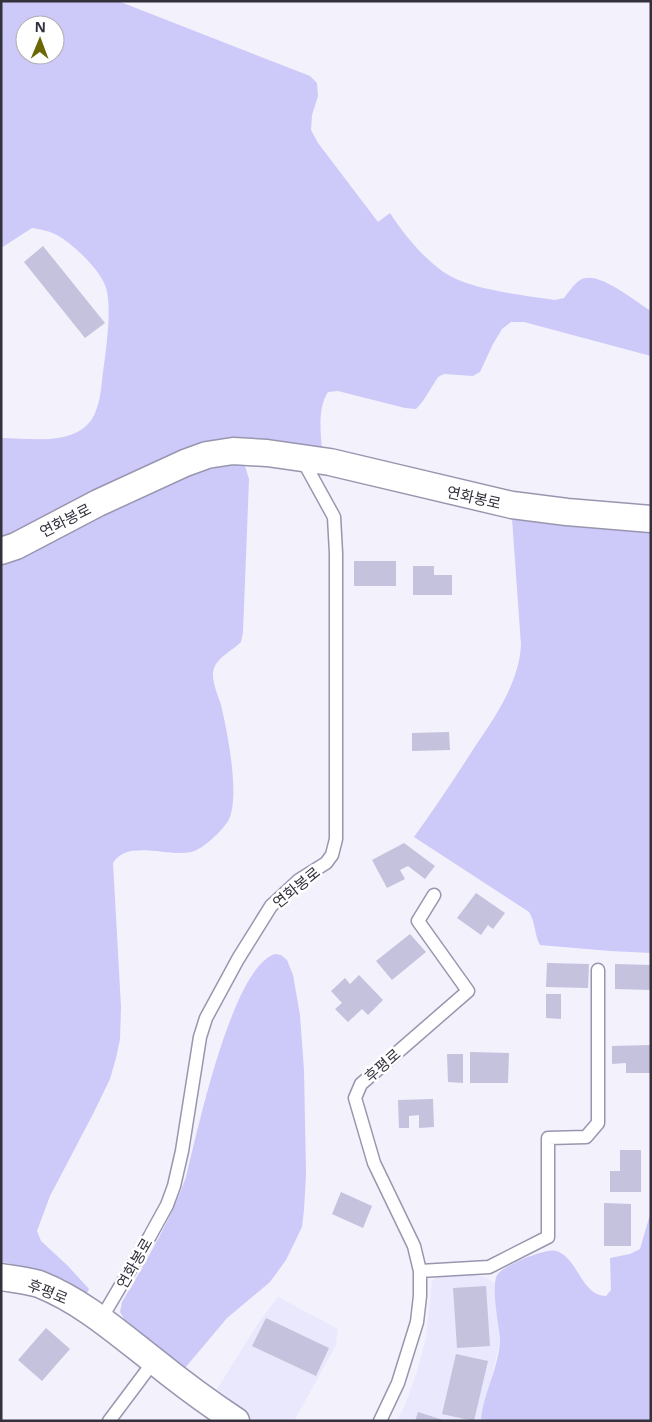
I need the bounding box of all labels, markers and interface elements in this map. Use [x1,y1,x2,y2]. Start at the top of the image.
north arrow [15,15,65,65]
text: N [34,17,46,36]
street label: 연화봉로 [445,481,503,513]
street label: 연화봉로 [36,499,94,541]
street label: 연화봉로 [268,862,324,912]
street label: 후평로 [360,1044,404,1086]
street label: 연화봉로 [112,1234,156,1292]
street label: 후평로 [25,1274,71,1308]

